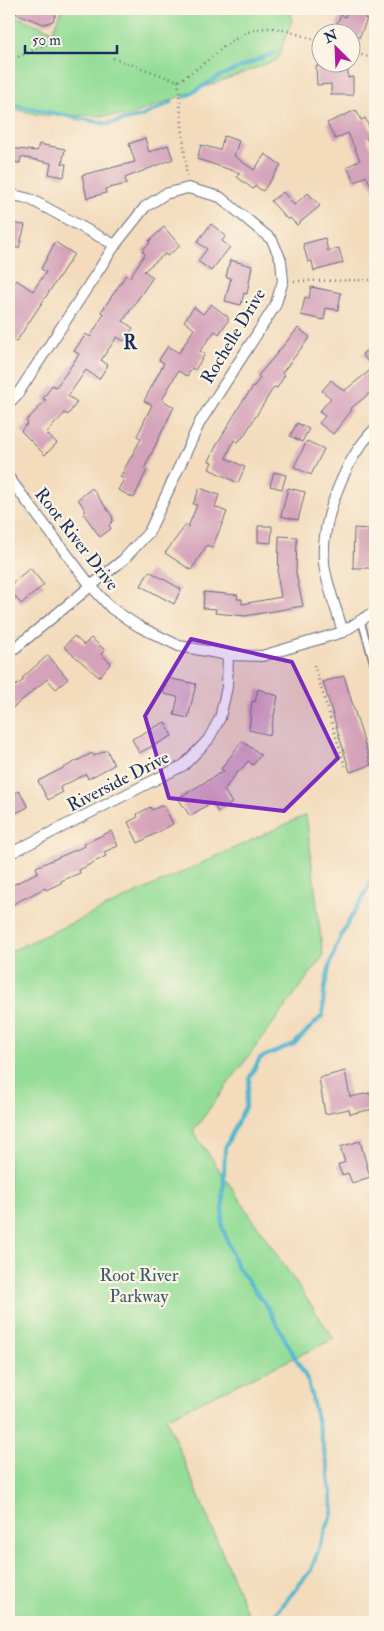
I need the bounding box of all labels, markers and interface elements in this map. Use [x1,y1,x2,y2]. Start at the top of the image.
scale bar [25,22,118,54]
north arrow [312,22,362,72]
text: N [321,26,341,47]
text: 50 m [32,31,61,50]
street label: Rochelle Drive [196,284,271,388]
district label: R [123,331,138,355]
street label: Root River Drive [29,483,124,596]
street label: Riverside Drive [63,746,174,817]
park label: Root River Parkway [99,1264,179,1308]

